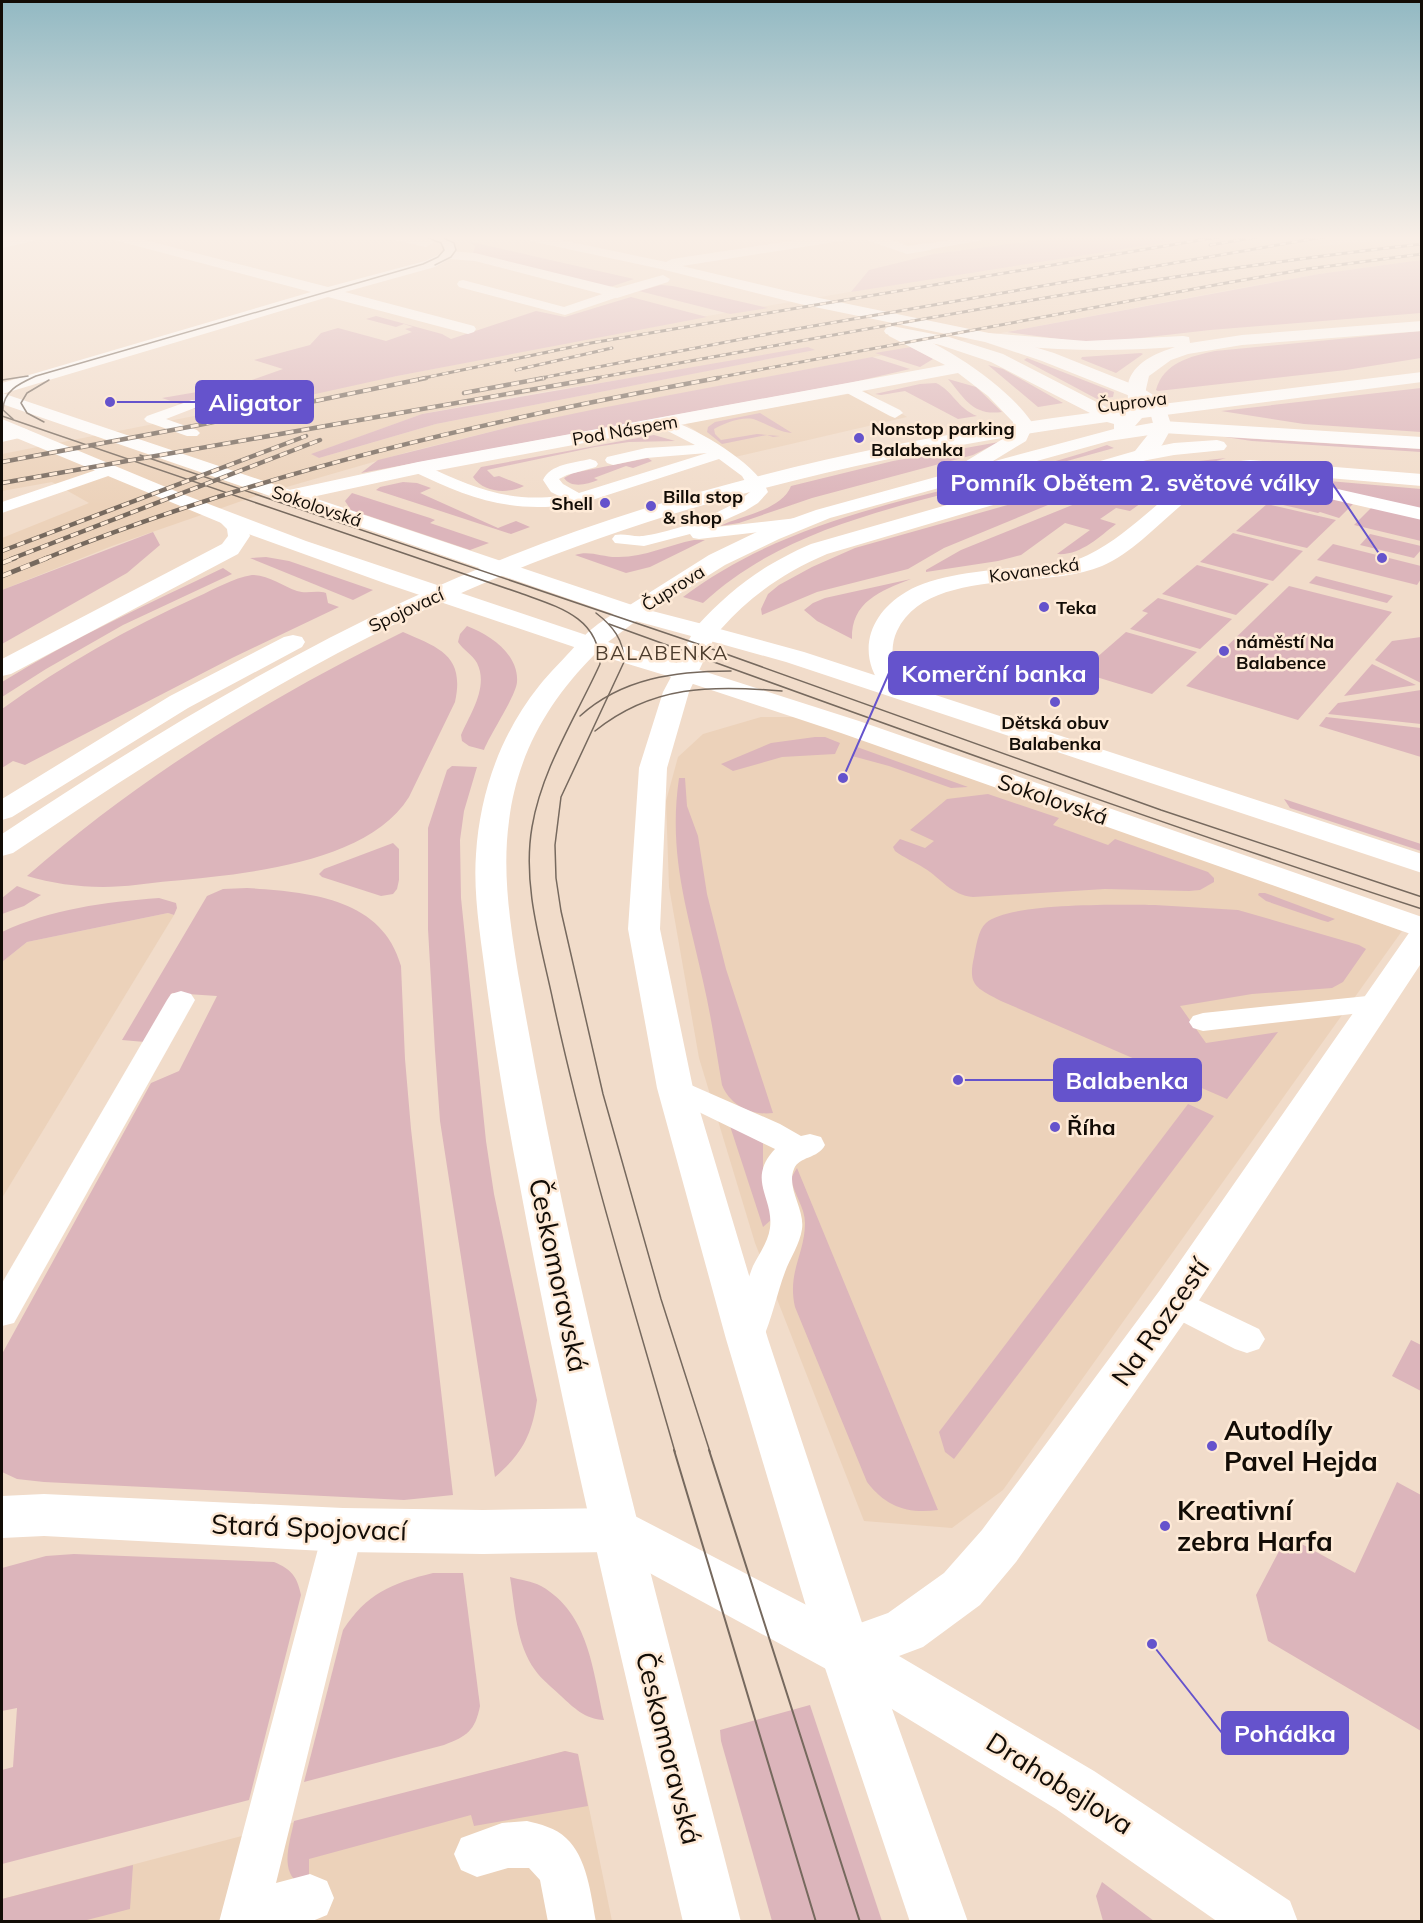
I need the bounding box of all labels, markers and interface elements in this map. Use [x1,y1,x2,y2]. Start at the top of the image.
callout: Aligator [196,381,313,423]
street label: Čuprova [1096,386,1168,418]
text: Aligator [209,387,302,417]
street label: Pod Náspem [570,409,680,451]
place label: Nonstop parking Balabenka [871,417,1015,461]
marker: Nonstop parking Balabenka [852,431,866,445]
callout: Pomník Obětem 2. světové války [938,462,1332,504]
text: Pomník Obětem 2. světové války [950,467,1321,497]
street label: Sokolovská [269,480,365,532]
place label: Billa stop & shop [663,485,743,529]
place label: Shell [551,492,593,515]
marker: Shell [598,496,612,510]
marker: Billa stop & shop [644,499,658,513]
street label: Kovanecká [987,552,1081,588]
street label: Čuprova [637,560,709,616]
street label: Spojovací [365,582,449,637]
place label: Teka [1056,596,1097,619]
marker: Teka [1037,600,1051,614]
place label: náměstí Na Balabence [1236,630,1334,674]
district label: BALABENKA [595,640,729,665]
marker: náměstí Na Balabence [1217,644,1231,658]
callout: Komerční banka [889,652,1098,694]
text: Komerční banka [901,658,1087,688]
marker: Dětská obuv Balabenka [1048,695,1062,709]
place label: Dětská obuv Balabenka [1001,711,1109,755]
street label: Sokolovská [994,767,1112,831]
callout: Balabenka [1054,1059,1201,1101]
text: Balabenka [1065,1065,1189,1095]
place label: Říha [1067,1113,1116,1141]
marker: Říha [1048,1120,1062,1134]
street label: Českomoravská [522,1175,596,1375]
street label: Na Rozcestí [1104,1250,1217,1392]
place label: Autodíly Pavel Hejda [1224,1413,1378,1478]
marker: Autodíly Pavel Hejda [1205,1439,1219,1453]
place label: Kreativní zebra Harfa [1177,1493,1333,1558]
street label: Stará Spojovací [211,1507,409,1547]
marker: Kreativní zebra Harfa [1158,1519,1172,1533]
street label: Českomoravská [629,1648,709,1848]
callout: Pohádka [1222,1712,1348,1754]
text: Pohádka [1234,1718,1336,1748]
street label: Drahobejlova [980,1724,1140,1842]

